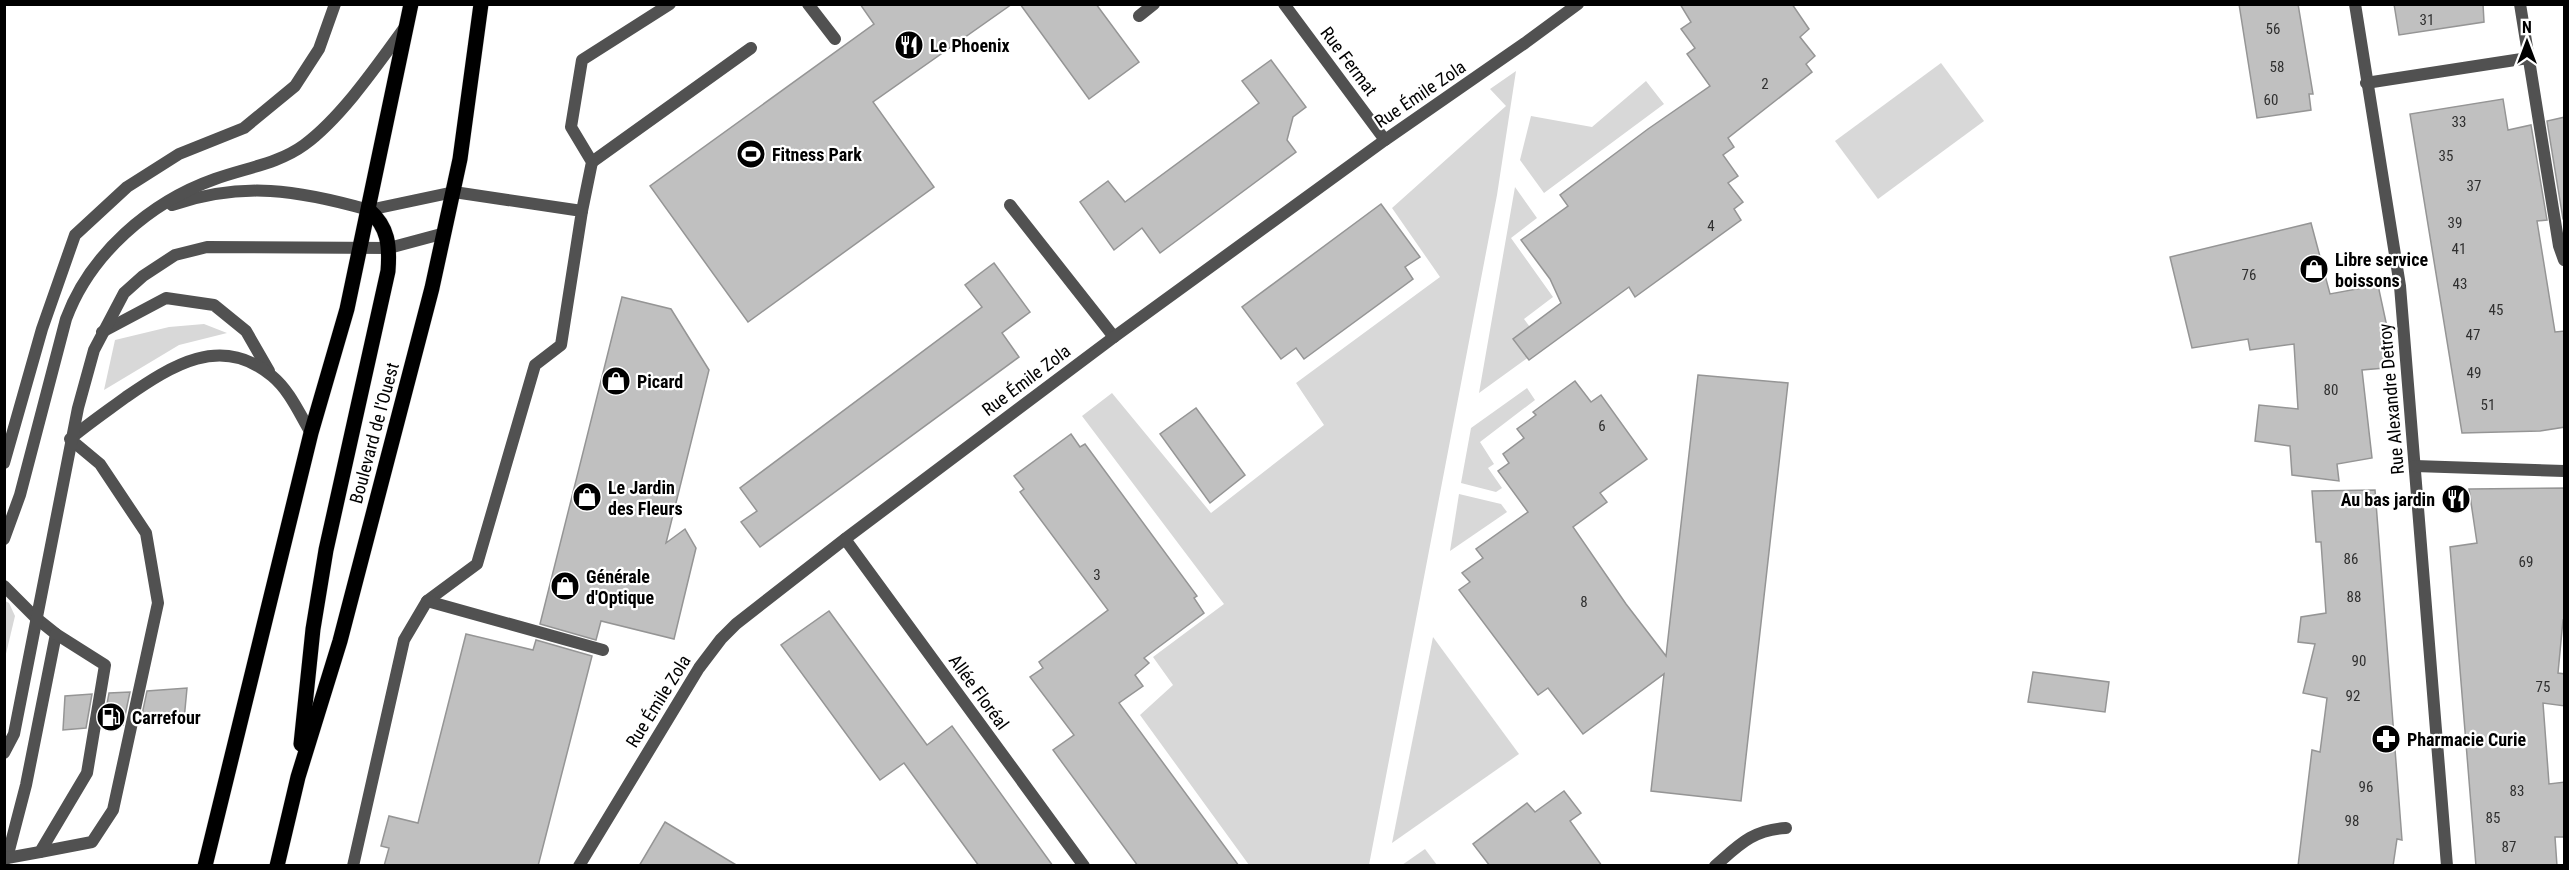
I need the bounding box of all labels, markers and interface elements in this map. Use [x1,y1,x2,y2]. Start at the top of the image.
house number: 31 [2420,11,2434,29]
north arrow [2497,12,2557,72]
text: N [2522,18,2532,37]
house number: 56 [2266,20,2280,38]
street label: Rue Fermat [1316,22,1382,100]
restaurant icon: Le Phoenix [893,29,925,61]
place label: Le Phoenix [930,35,1010,56]
street label: Rue Émile Zola [1371,56,1469,132]
house number: 58 [2270,58,2284,76]
house number: 2 [1761,75,1769,93]
house number: 60 [2264,91,2278,109]
house number: 33 [2452,113,2466,131]
sports icon: Fitness Park [735,138,767,170]
place label: Fitness Park [772,144,862,165]
house number: 35 [2439,147,2453,165]
house number: 37 [2467,177,2481,195]
house number: 39 [2448,214,2462,232]
house number: 4 [1707,217,1715,235]
house number: 41 [2452,240,2466,258]
place label: Libre service boissons [2335,249,2428,291]
shop icon: Libre service boissons [2298,253,2330,285]
house number: 76 [2242,266,2256,284]
house number: 43 [2453,275,2467,293]
house number: 45 [2489,301,2503,319]
street label: Rue Alexandre Detroy [2374,322,2408,475]
house number: 47 [2466,326,2480,344]
street label: Rue Émile Zola [978,340,1074,420]
street label: Boulevard de l'Ouest [345,360,403,506]
house number: 49 [2467,364,2481,382]
shop icon: Picard [600,365,632,397]
place label: Picard [637,371,683,392]
house number: 80 [2324,381,2338,399]
house number: 51 [2481,396,2495,414]
house number: 6 [1598,417,1606,435]
place label: Le Jardin des Fleurs [608,477,683,519]
shop icon: Le Jardin des Fleurs [571,481,603,513]
restaurant icon: Au bas jardin [2440,483,2472,515]
place label: Au bas jardin [2341,489,2435,510]
house number: 86 [2344,550,2358,568]
house number: 69 [2519,553,2533,571]
place label: Générale d'Optique [586,566,654,608]
house number: 3 [1093,566,1101,584]
shop icon: Générale d'Optique [549,570,581,602]
house number: 88 [2347,588,2361,606]
house number: 8 [1580,593,1588,611]
street label: Allée Floréal [945,650,1013,734]
street label: Rue Émile Zola [621,651,695,751]
house number: 90 [2352,652,2366,670]
house number: 75 [2536,678,2550,696]
house number: 92 [2346,687,2360,705]
fuel station icon: Carrefour [95,701,127,733]
place label: Carrefour [132,707,201,728]
pharmacy icon: Pharmacie Curie [2370,723,2402,755]
place label: Pharmacie Curie [2407,729,2527,750]
house number: 96 [2359,778,2373,796]
house number: 83 [2510,782,2524,800]
house number: 85 [2486,809,2500,827]
house number: 98 [2345,812,2359,830]
house number: 87 [2502,838,2516,856]

